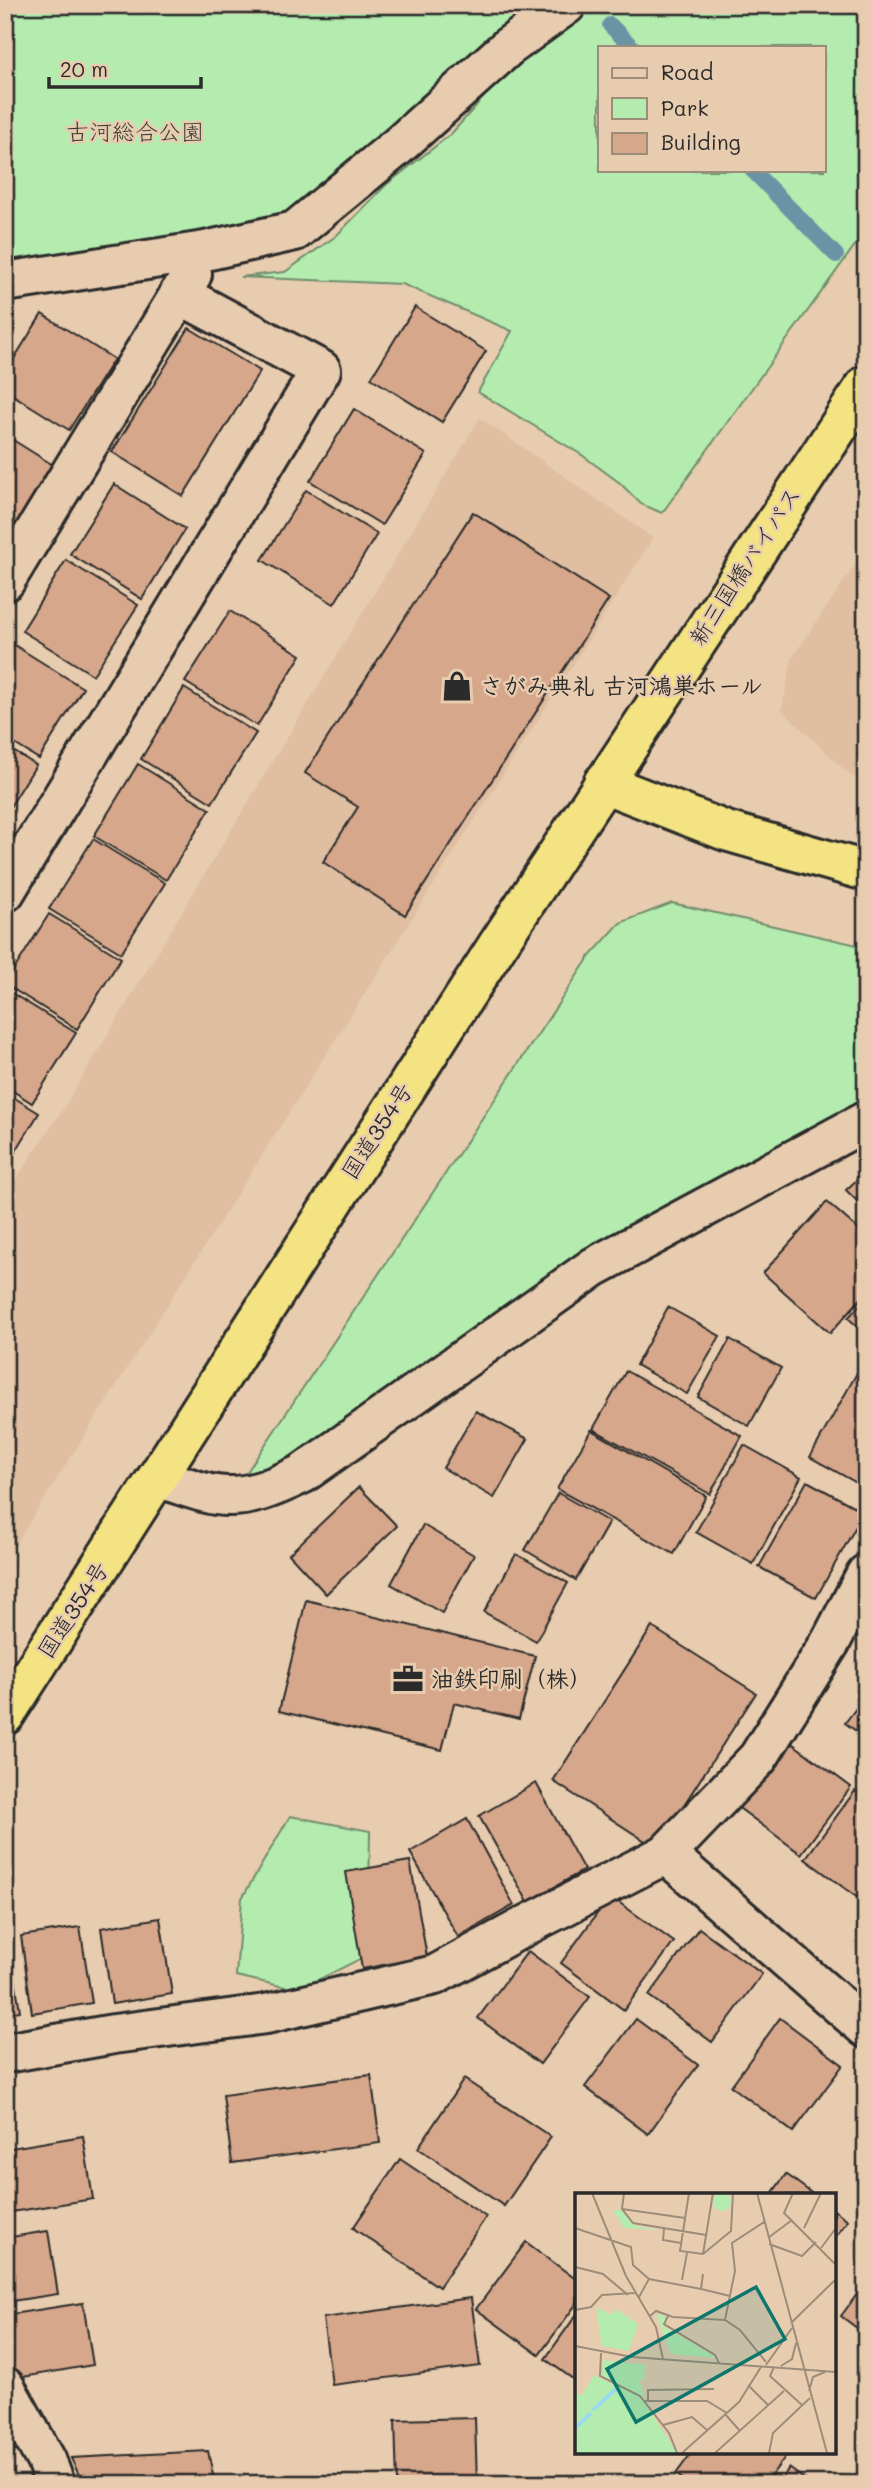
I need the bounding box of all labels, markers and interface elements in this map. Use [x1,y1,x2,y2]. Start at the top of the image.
scale bar [49,46,201,90]
legend [598,46,826,172]
text: 20 m [60,55,108,82]
text: Road [661,58,713,85]
text: Park [661,94,709,121]
park label: 古河総合公園 [66,116,204,146]
text: Building [661,128,741,155]
street label: 新三国橋バイパス [682,480,807,651]
shop icon: さがみ典礼 古河鴻巣ホール [440,669,474,703]
place label: さがみ典礼 古河鴻巣ホール [480,670,763,700]
street label: 国道354号 [334,1076,419,1184]
street label: 国道354号 [30,1555,115,1663]
office icon: 油鉄印刷（株） [391,1662,425,1696]
place label: 油鉄印刷（株） [431,1663,592,1693]
inset map [575,2193,836,2454]

